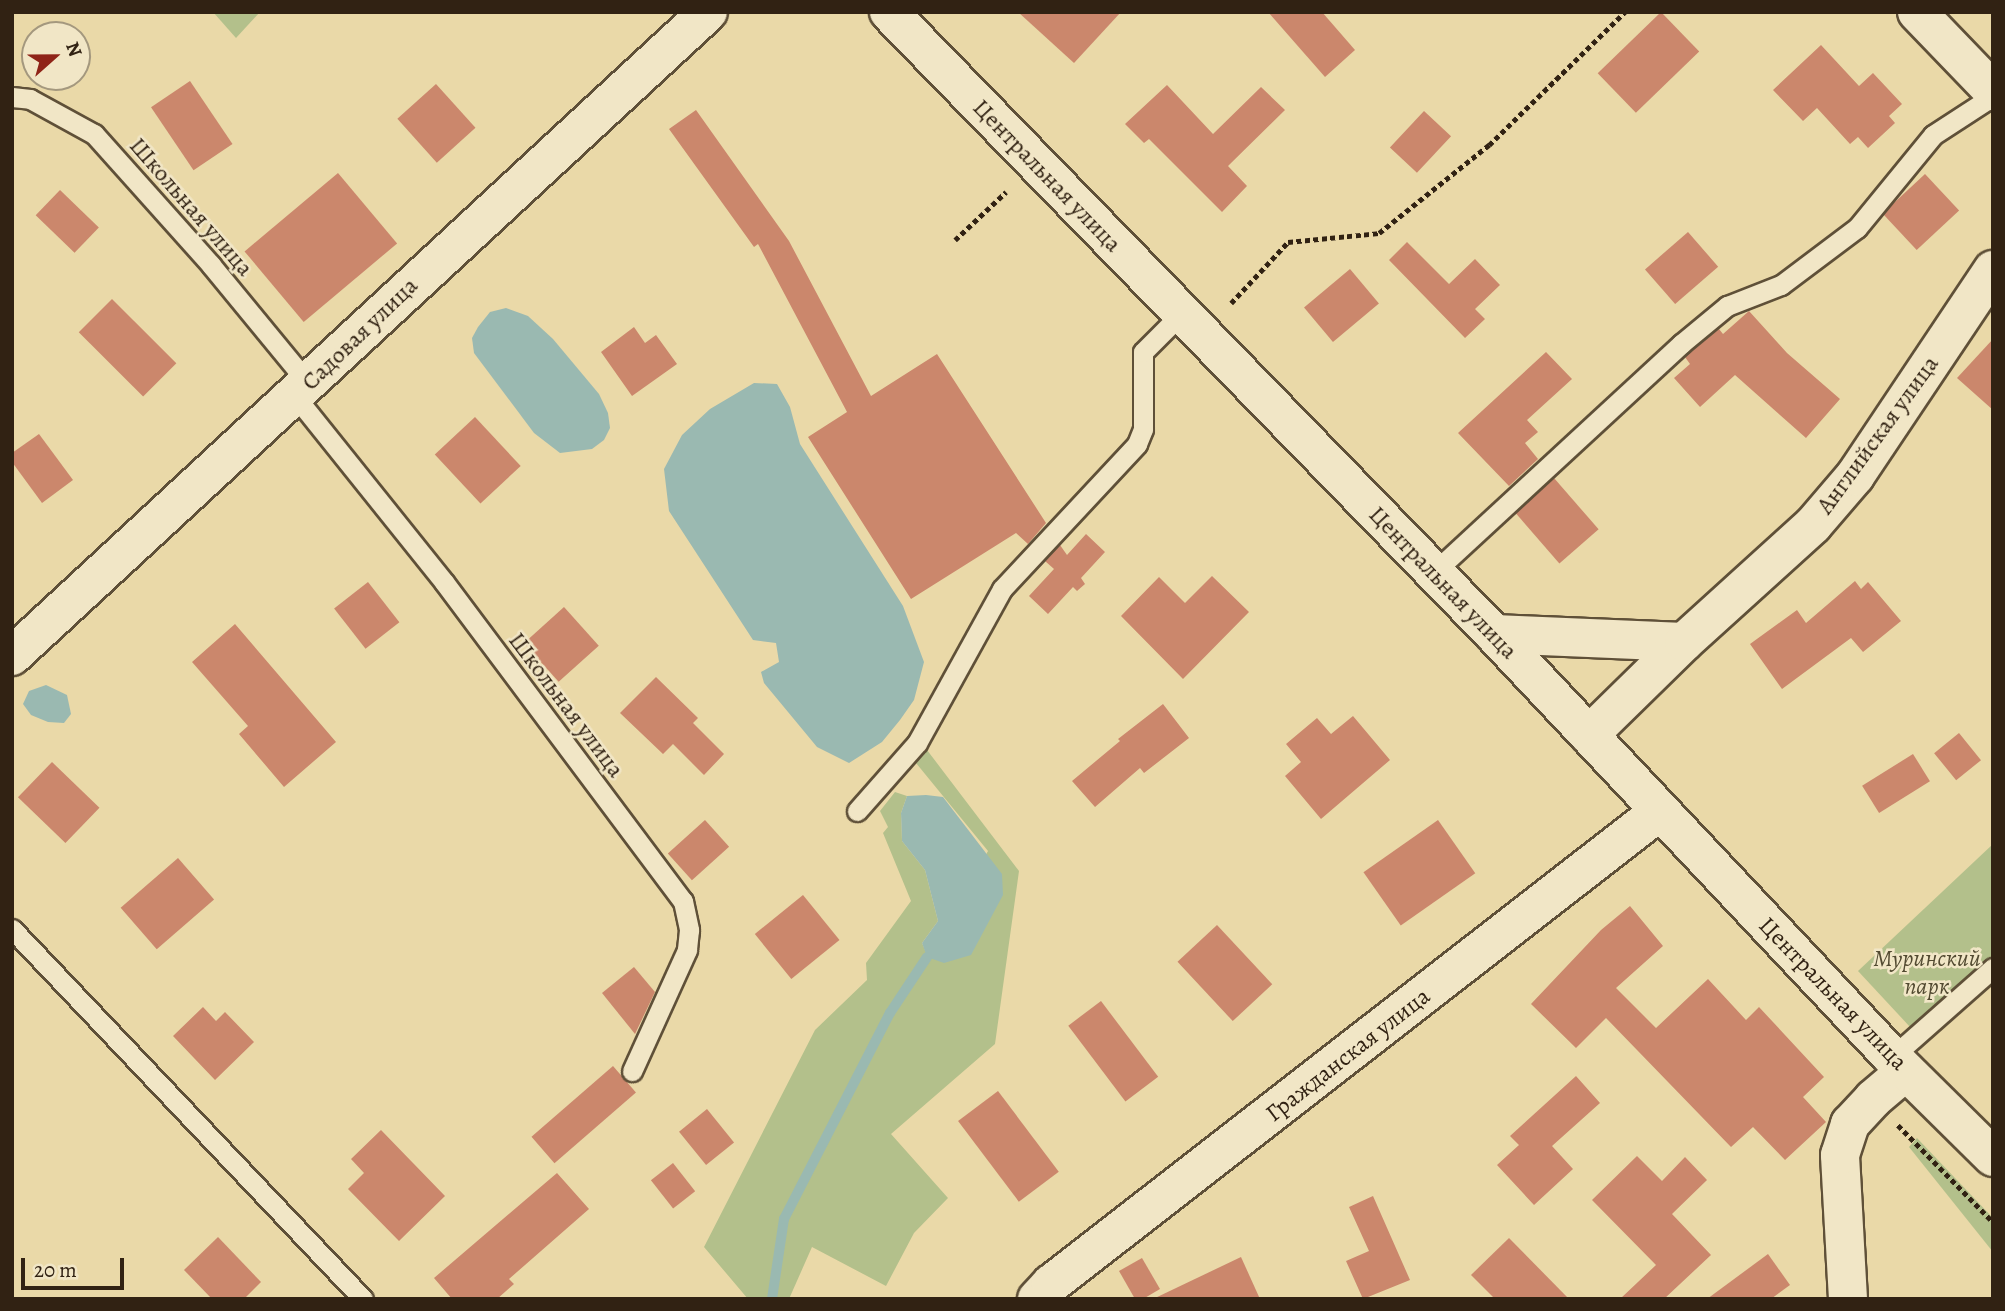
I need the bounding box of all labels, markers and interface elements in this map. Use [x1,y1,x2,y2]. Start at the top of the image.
north arrow [21,21,91,91]
text: N [59,38,88,60]
street label: Центральная улица [967,94,1127,258]
street label: Школьная улица [123,132,259,282]
street label: Садовая улица [296,272,424,396]
street label: Английская улица [1811,350,1945,520]
street label: Центральная улица [1363,501,1523,665]
street label: Школьная улица [502,627,630,783]
street label: Центральная улица [1753,912,1913,1076]
park label: Муринский парк [1873,945,1981,1001]
street label: Гражданская улица [1260,982,1436,1128]
scale bar [24,1244,128,1288]
text: 20 m [34,1256,77,1284]

